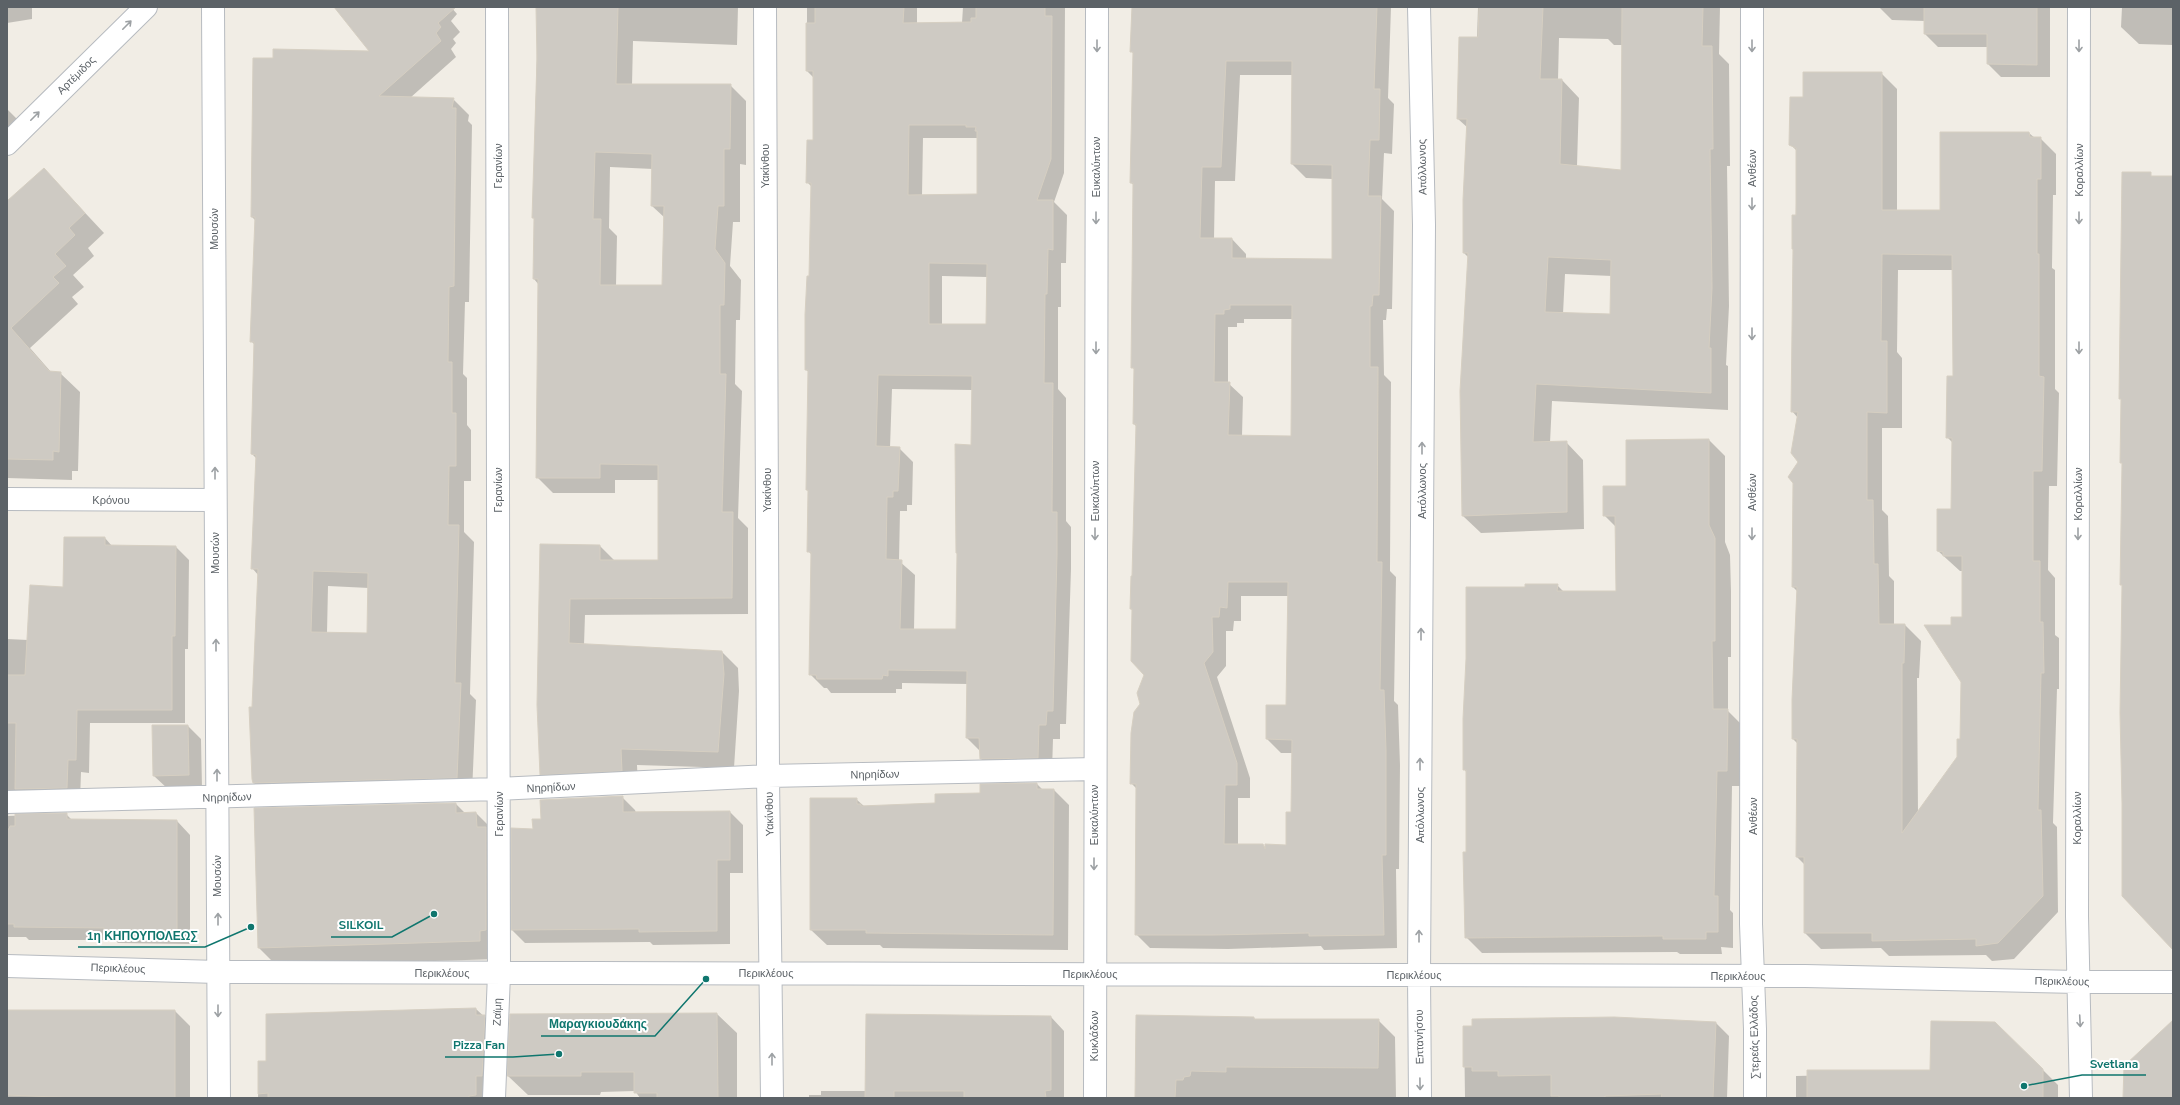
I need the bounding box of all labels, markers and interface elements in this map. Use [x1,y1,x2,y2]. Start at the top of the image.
one-way arrow [122,20,132,30]
one-way arrow [1093,39,1101,52]
one-way arrow [1748,39,1756,52]
one-way arrow [2075,39,2083,52]
street label: Αρτέμιδος [54,53,99,98]
one-way arrow [30,111,40,121]
street label: Ευκαλύπτων [1089,136,1104,198]
street label: Απόλλωνος [1415,139,1430,195]
street label: Γερανίων [491,143,506,189]
street label: Κοραλλίων [2072,143,2087,197]
street label: Υακίνθου [758,144,773,188]
street label: Ανθέων [1745,149,1760,187]
one-way arrow [1748,197,1756,210]
street label: Μουσών [207,207,222,250]
one-way arrow [1092,211,1100,224]
one-way arrow [2075,211,2083,224]
one-way arrow [1748,327,1756,340]
one-way arrow [1092,341,1100,354]
one-way arrow [2075,341,2083,354]
one-way arrow [1418,442,1426,455]
street label: Ευκαλύπτων [1088,460,1103,522]
street label: Απόλλωνος [1415,463,1430,519]
one-way arrow [211,467,219,480]
street label: Γερανίων [491,467,506,513]
street label: Κοραλλίων [2071,467,2086,521]
street label: Υακίνθου [760,468,775,512]
street label: Ανθέων [1745,473,1760,511]
street label: Κρόνου [92,493,130,508]
one-way arrow [1091,527,1099,540]
one-way arrow [1748,527,1756,540]
one-way arrow [2074,527,2082,540]
street label: Μουσών [208,531,223,574]
one-way arrow [1417,628,1425,641]
one-way arrow [212,639,220,652]
one-way arrow [1416,758,1424,771]
street label: Νηρηίδων [850,767,900,782]
one-way arrow [213,769,221,782]
street label: Νηρηίδων [526,779,576,796]
street label: Ευκαλύπτων [1087,784,1102,846]
street label: Απόλλωνος [1413,787,1428,843]
street label: Νηρηίδων [202,789,252,806]
street label: Γερανίων [492,791,507,837]
street label: Κοραλλίων [2070,791,2085,845]
street label: Υακίνθου [762,792,777,836]
street label: Ανθέων [1746,797,1761,835]
street label: Μουσών [210,854,225,897]
one-way arrow [1090,857,1098,870]
one-way arrow [214,913,222,926]
callout: SILKOIL [331,913,392,937]
text: SILKOIL [339,917,384,933]
callout: 1η ΚΗΠΟΥΠΟΛΕΩΣ [78,923,205,947]
text: 1η ΚΗΠΟΥΠΟΛΕΩΣ [86,928,198,944]
one-way arrow [1415,930,1423,943]
street label: Περικλέους [90,960,146,977]
street label: Περικλέους [415,966,469,981]
street label: Περικλέους [739,966,793,981]
street label: Περικλέους [1063,967,1117,982]
street label: Περικλέους [1387,968,1441,983]
street label: Περικλέους [1711,969,1765,984]
street label: Περικλέους [2034,974,2090,989]
street label: Στερεάς Ελλάδος [1746,995,1763,1079]
street label: Ζαϊμη [490,998,505,1026]
one-way arrow [214,1004,222,1017]
street label: Επτανήσου [1412,1009,1427,1065]
street label: Κυκλάδων [1087,1010,1102,1061]
callout: Μαραγκιουδάκης [541,1012,655,1036]
one-way arrow [2076,1014,2083,1027]
text: Μαραγκιουδάκης [549,1016,647,1032]
callout: Pizza Fan [445,1033,513,1057]
text: Pizza Fan [453,1037,505,1053]
callout: Svetlana [2082,1051,2146,1075]
one-way arrow [768,1053,776,1066]
text: Svetlana [2090,1056,2138,1072]
one-way arrow [1416,1077,1424,1090]

